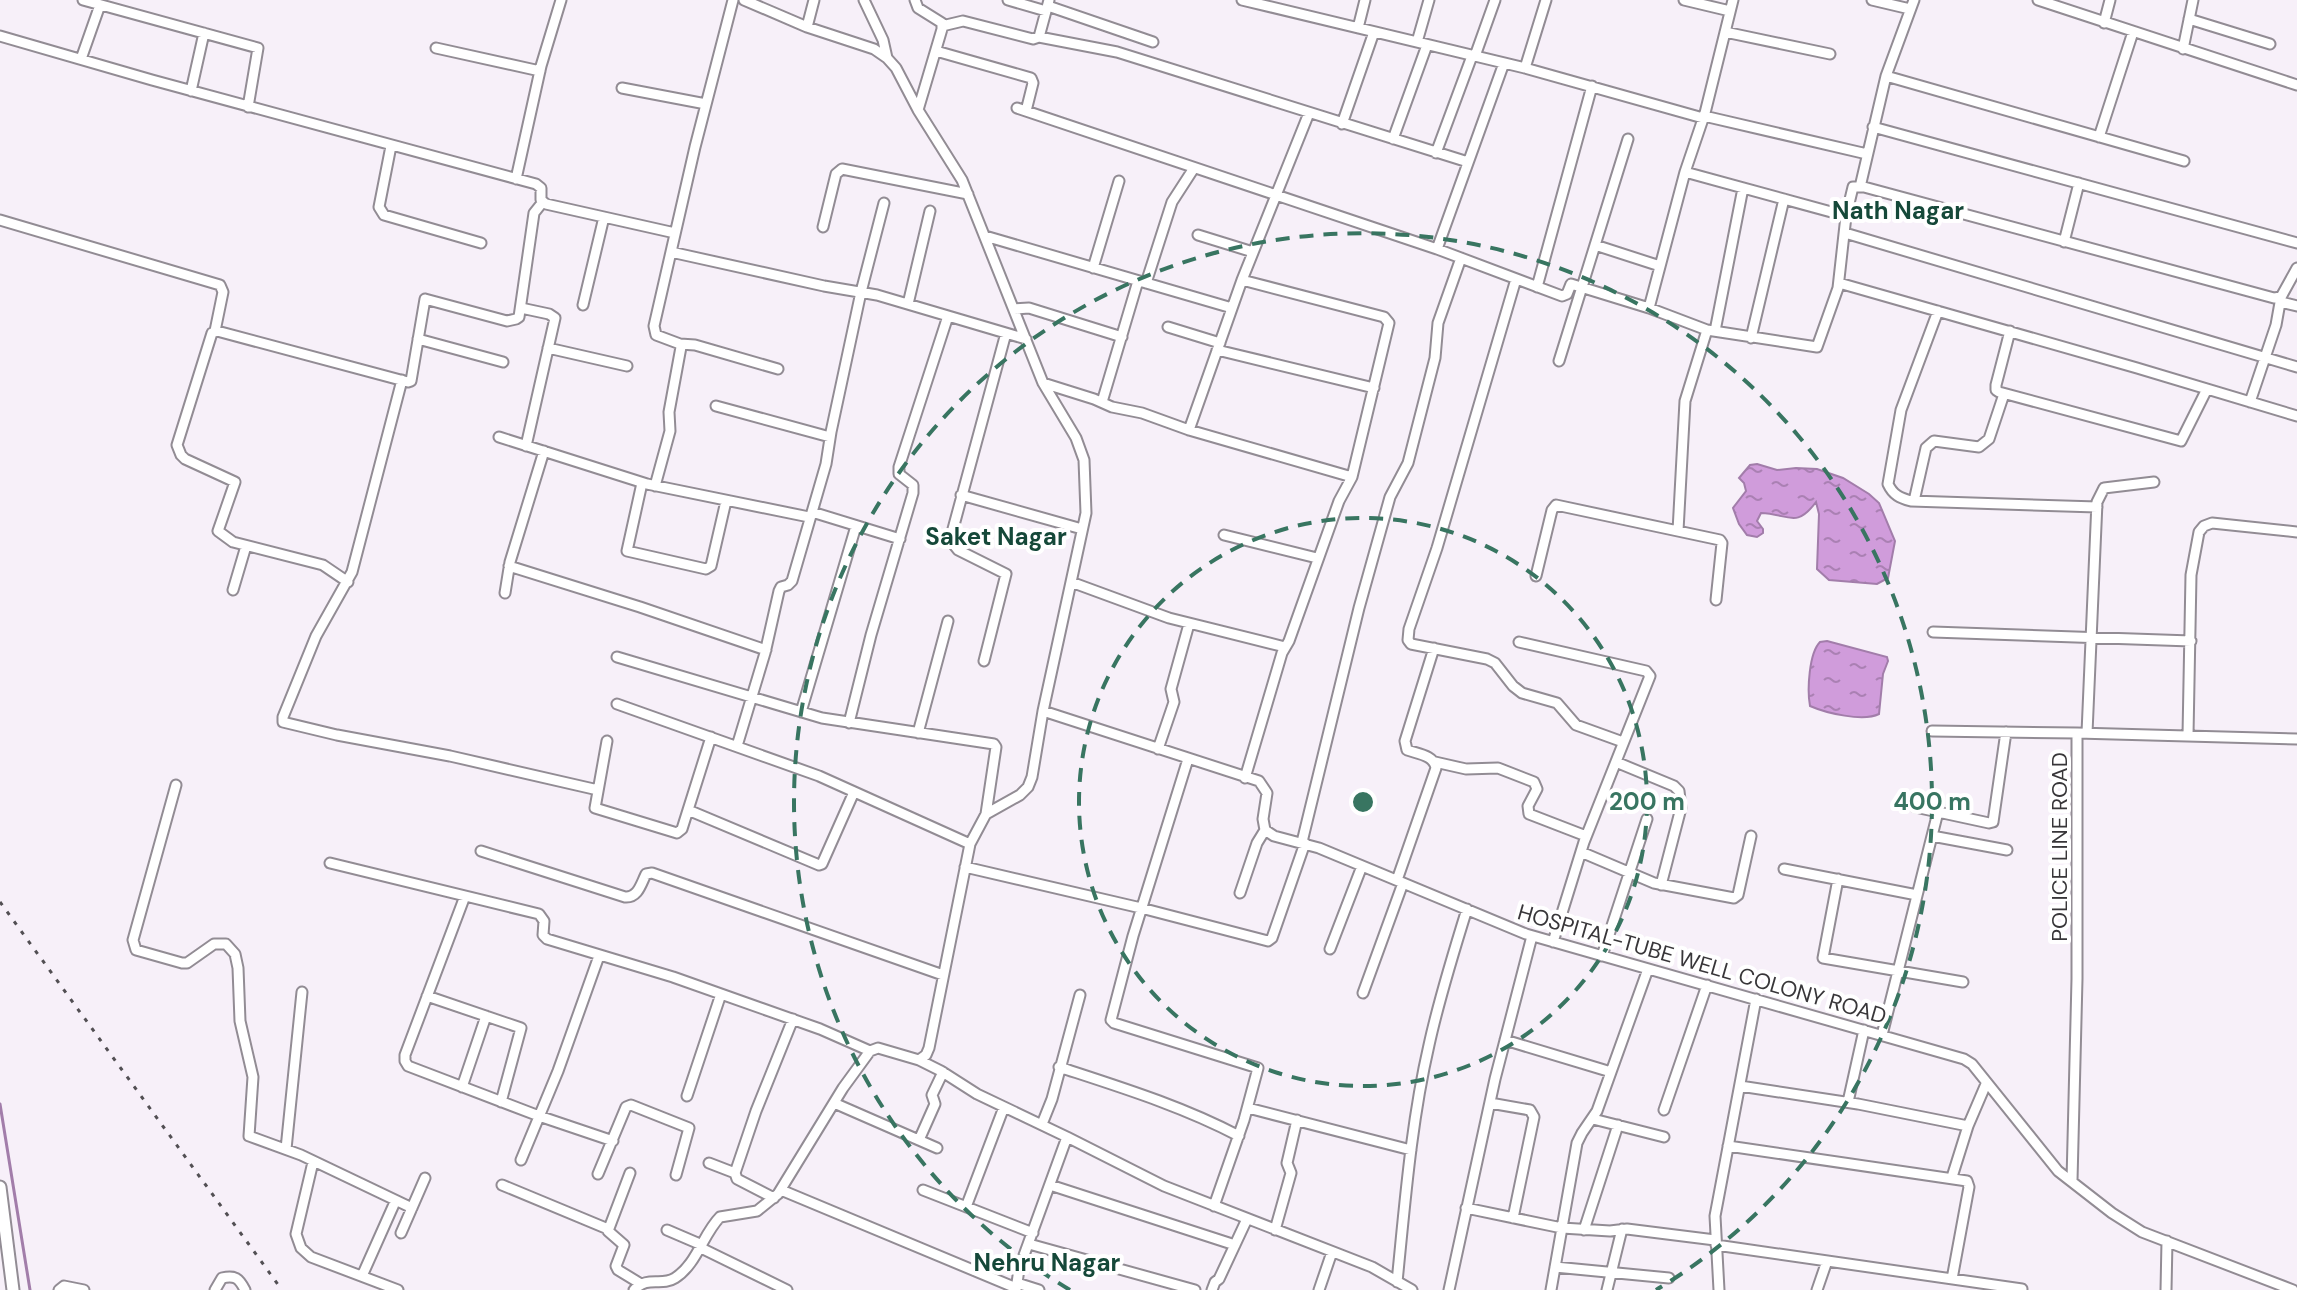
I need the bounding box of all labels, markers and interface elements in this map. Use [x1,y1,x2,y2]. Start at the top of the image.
district label: Nath Nagar [1832,195,1964,226]
district label: Saket Nagar [925,521,1067,552]
street label: POLICE LINE ROAD [2045,752,2074,942]
text: 200 m [1609,786,1685,817]
text: 400 m [1893,786,1971,817]
centre of rings [1349,788,1377,816]
street label: HOSPITAL-TUBE WELL COLONY ROAD [1514,897,1890,1031]
district label: Nehru Nagar [974,1247,1121,1278]

